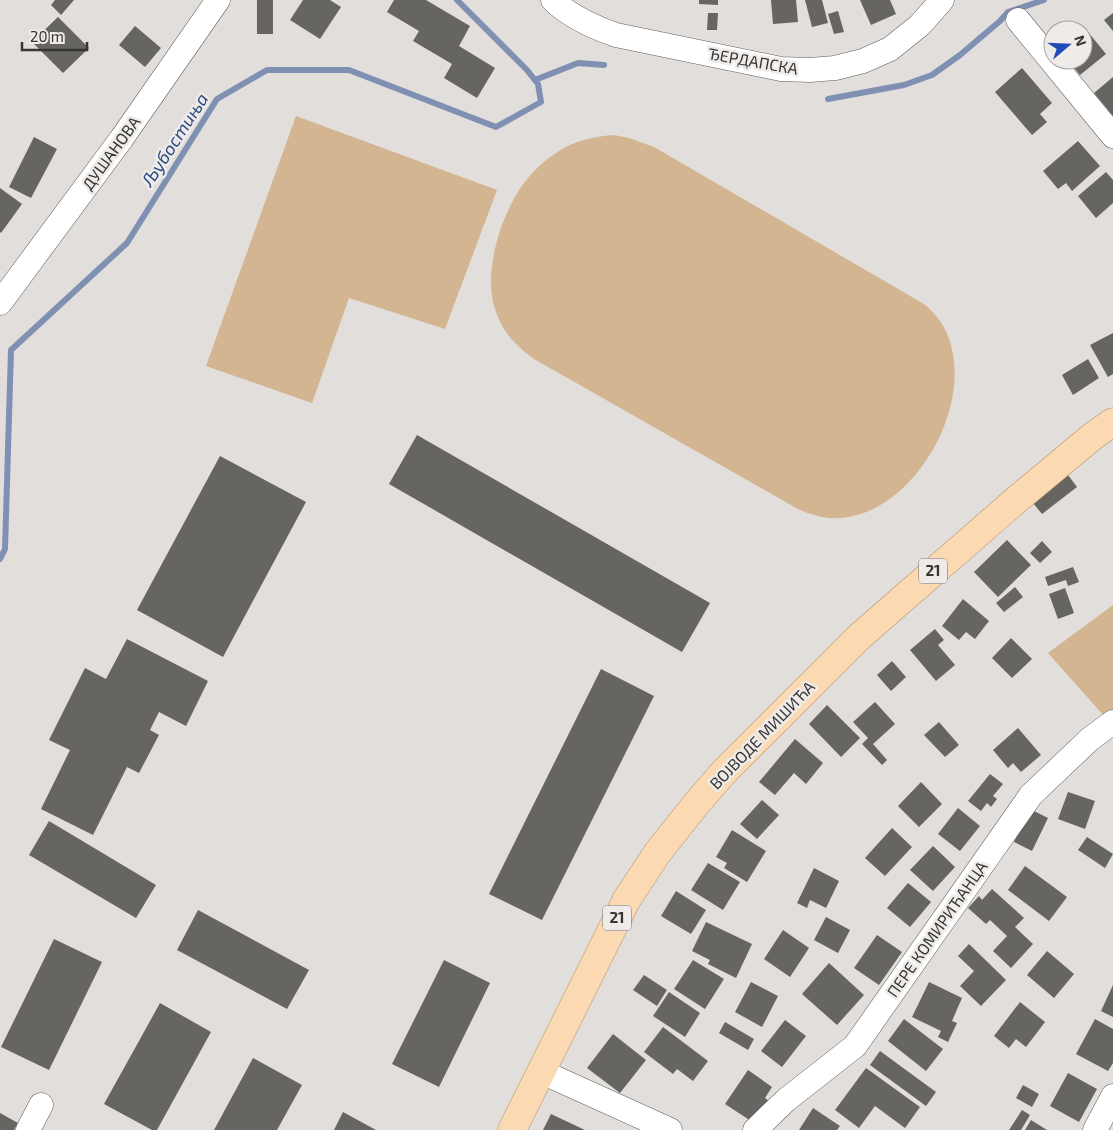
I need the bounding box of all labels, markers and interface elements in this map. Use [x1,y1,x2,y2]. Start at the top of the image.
scale bar [22,20,88,52]
north arrow [1043,20,1093,70]
text: 20 m [30,27,64,45]
text: N [1071,33,1090,48]
street label: ЂЕРДАПСКА [707,43,800,78]
water label: Љубостиња [135,88,213,191]
street label: ДУШАНОВА [78,112,144,193]
road number: 21 [919,558,947,584]
street label: ВОЈВОДЕ МИШИЋА [705,677,818,793]
street label: ПЕРЕ КОМИРИЋАНЦА [883,857,991,1000]
road number: 21 [603,906,631,930]

